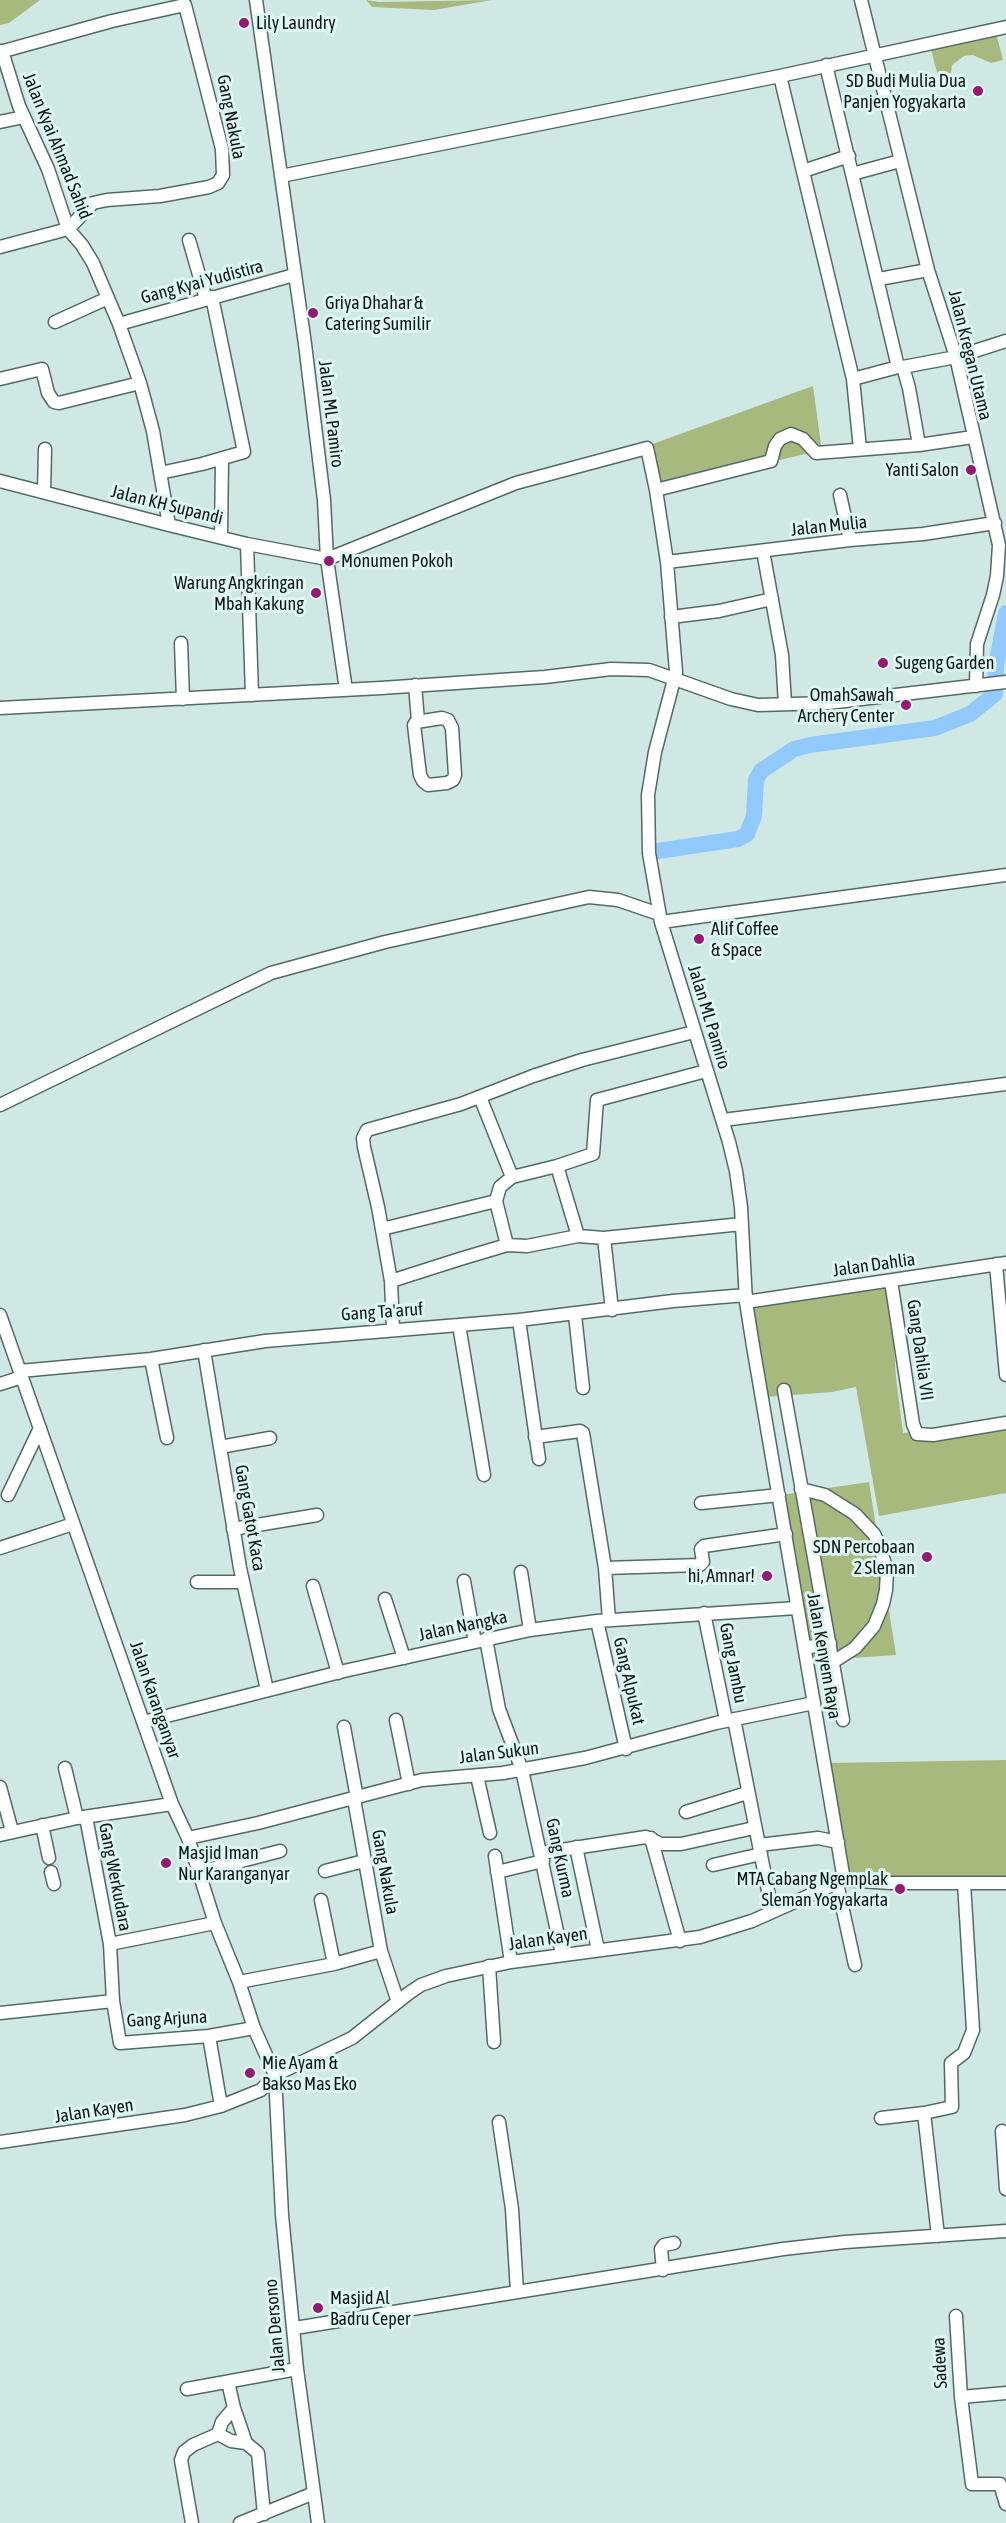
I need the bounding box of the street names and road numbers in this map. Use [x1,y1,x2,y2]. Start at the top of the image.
street label: Jalan Kyai Ahmad Sahid [18,70,96,222]
street label: Gang Nakula [212,73,250,161]
street label: Gang Kyai Yudistira [138,255,266,309]
street label: Jalan Kregan Utama [943,288,997,422]
street label: Jalan ML Pamiro [314,359,348,469]
street label: Jalan KH Supandi [109,481,225,529]
street label: Jalan Mulia [790,511,868,541]
street label: Jalan ML Pamiro [683,962,735,1072]
street label: Jalan Dahlia [831,1249,917,1281]
street label: Gang Ta'aruf [340,1298,424,1326]
street label: Gang Dahlia VII [902,1298,938,1402]
street label: Gang Gatot Kaca [230,1463,270,1573]
street label: Jalan Kenyem Raya [802,1591,846,1721]
street label: Jalan Nangka [417,1606,509,1646]
street label: Gang Jambu [715,1621,751,1705]
street label: Gang Alpukat [608,1635,650,1727]
street label: Jalan Karanganyar [125,1638,185,1762]
street label: Jalan Sukun [458,1737,540,1769]
street label: Gang Kurma [541,1816,579,1900]
street label: Gang Werkudara [94,1821,136,1933]
street label: Gang Nakula [367,1828,403,1916]
street label: Jalan Kayen [507,1923,589,1955]
street label: Gang Arjuna [126,2006,208,2032]
street label: Jalan Kayen [53,2094,135,2128]
street label: Jalan Dersono [260,2278,290,2374]
street label: Sadewa [928,2337,952,2389]

